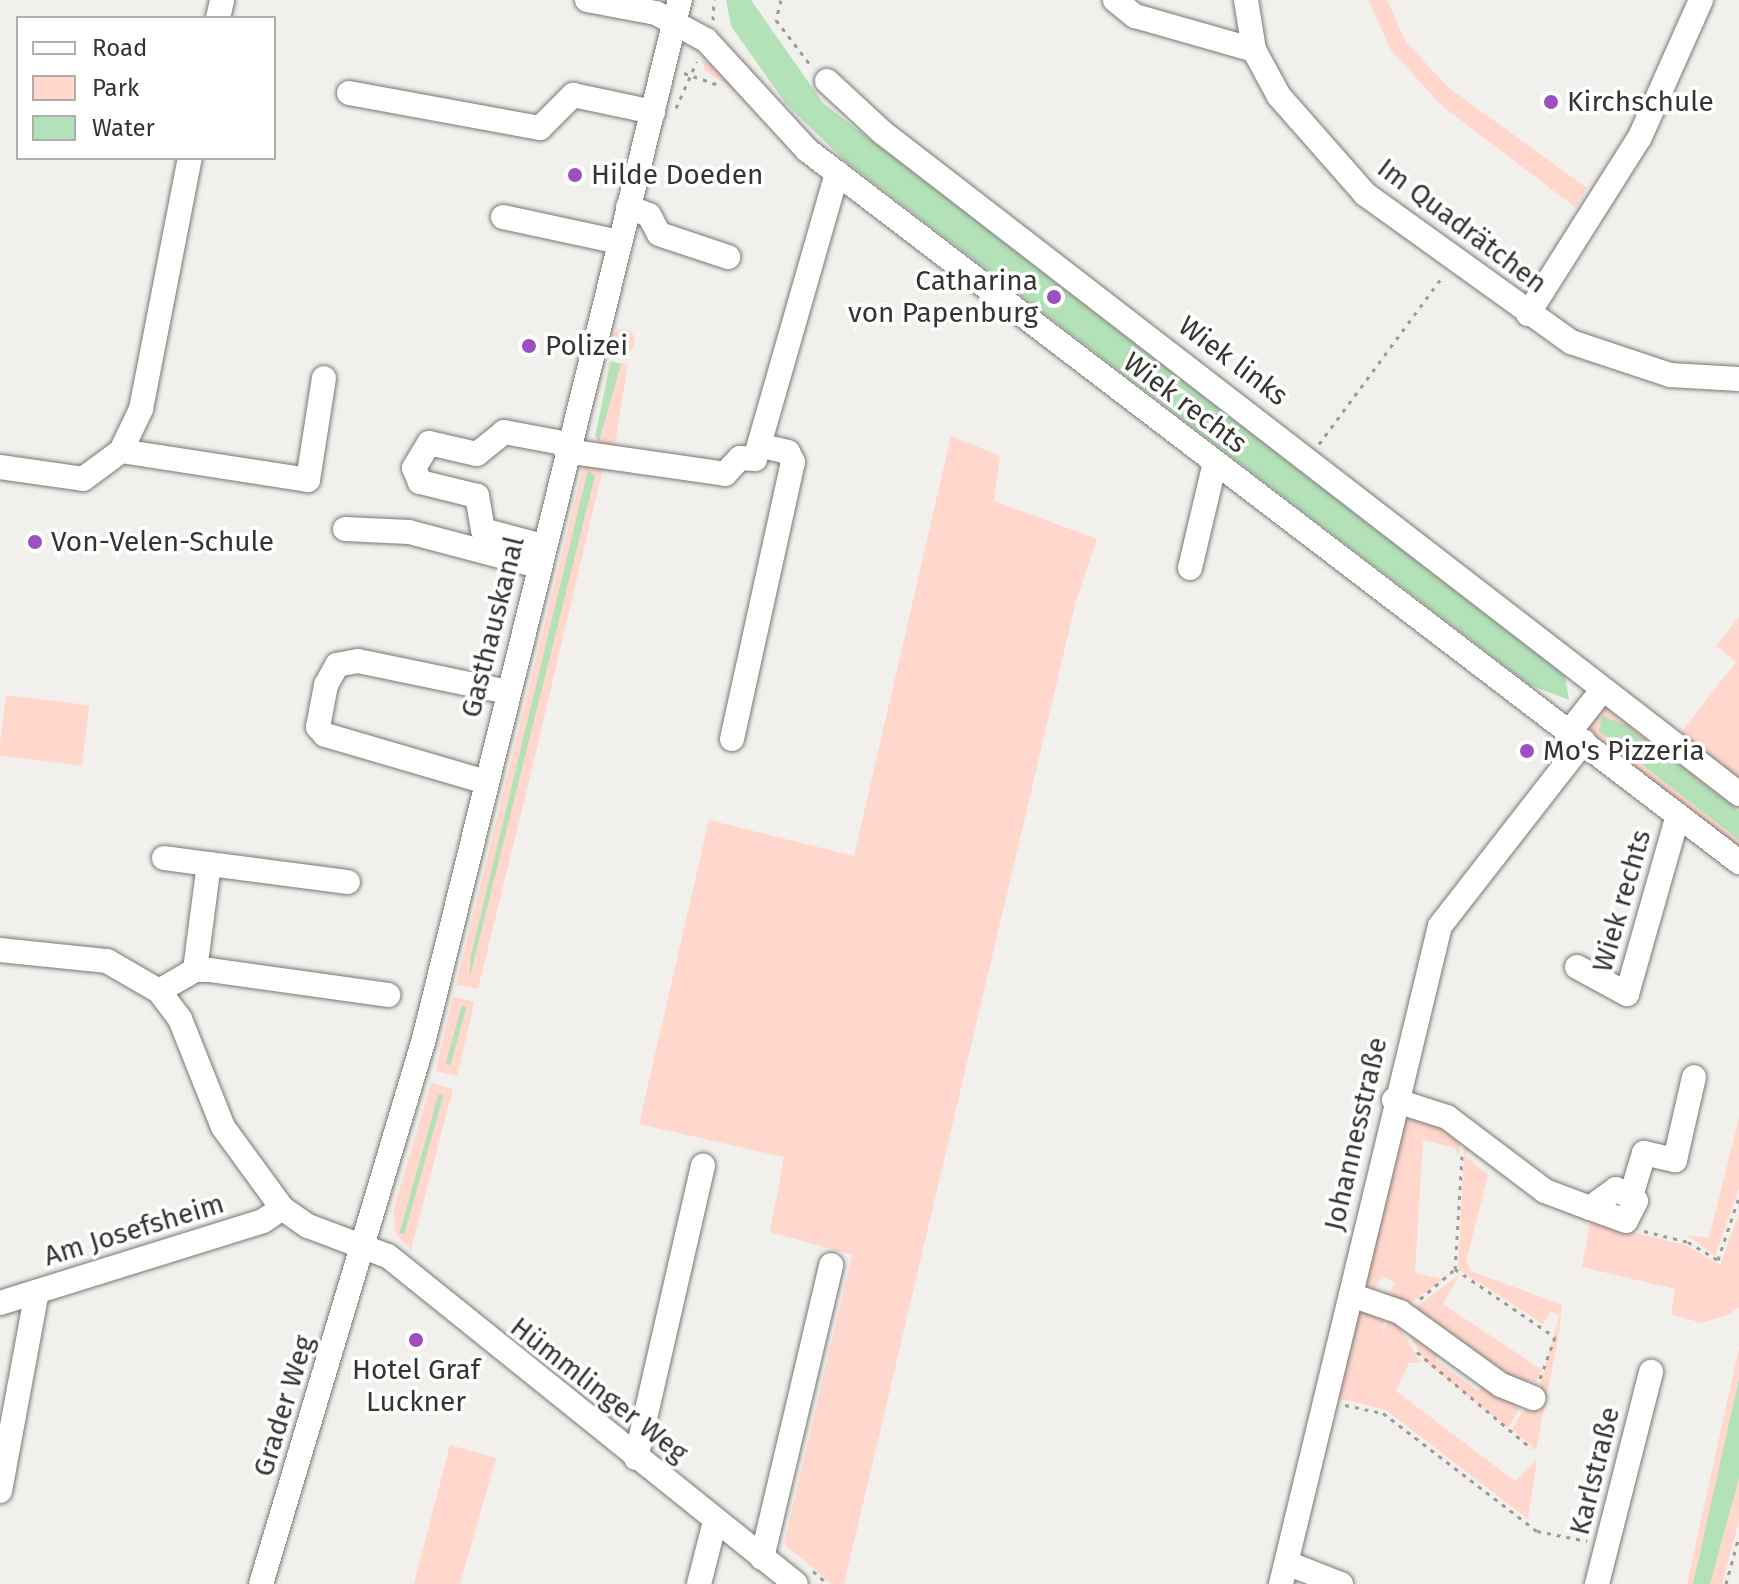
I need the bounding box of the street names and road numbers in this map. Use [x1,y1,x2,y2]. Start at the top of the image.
street label: Im Quadrätchen [1371,151,1553,301]
street label: Wiek links [1172,309,1294,413]
street label: Wiek rechts [1116,346,1254,460]
street label: Gasthauskanal [454,533,532,721]
street label: Wiek rechts [1586,826,1658,976]
street label: Johannesstraße [1317,1034,1395,1234]
street label: Am Josefsheim [40,1187,228,1273]
street label: Hümmlinger Weg [504,1310,694,1470]
street label: Grader Weg [247,1331,321,1481]
street label: Karlstraße [1563,1404,1627,1538]

